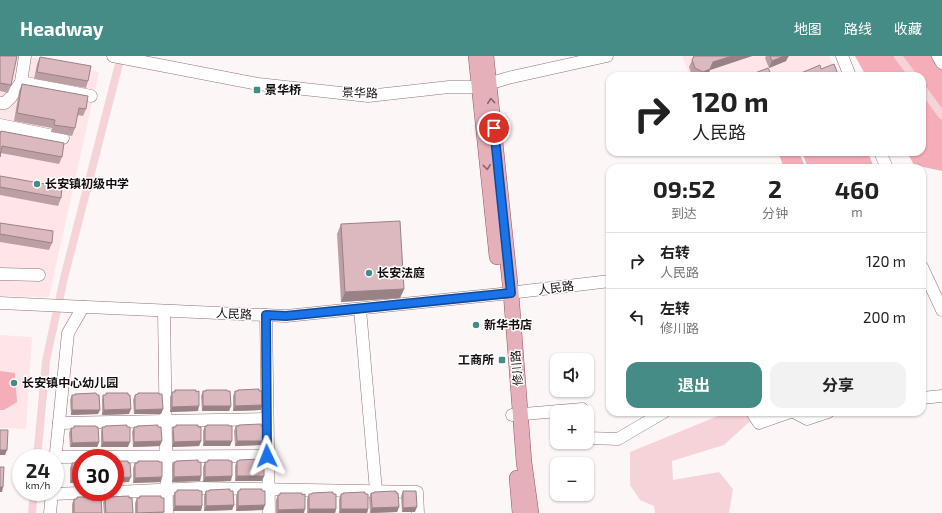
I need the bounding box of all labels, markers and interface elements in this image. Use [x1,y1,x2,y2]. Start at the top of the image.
text: Headway [20,17,104,40]
text: 地图 [794,20,822,37]
text: 路线 [844,20,872,37]
text: 收藏 [894,20,922,37]
place label: 景华桥 [265,82,301,96]
street label: 景华路 [342,84,378,100]
text: 120 m [692,84,769,118]
marker: 景华桥 [252,85,262,95]
icon: right [626,88,678,140]
one-way arrow [486,98,495,104]
pin [477,111,511,145]
icon: arrive [483,117,505,139]
text: 人民路 [692,121,746,143]
one-way arrow [482,164,491,170]
text: 09:52 [653,174,715,203]
text: 2 [768,174,782,203]
text: 460 [835,175,879,204]
place label: 长安镇初级中学 [45,176,129,190]
marker: 长安镇初级中学 [32,179,42,189]
text: m [851,204,863,220]
text: 到达 [671,205,697,221]
text: 分钟 [762,205,788,221]
text: 右转 [660,243,690,261]
icon: right [626,250,648,272]
text: 120 m [866,252,906,270]
text: 人民路 [660,264,699,280]
place label: 长安法庭 [377,265,425,279]
marker: 长安法庭 [364,268,374,278]
street label: 人民路 [537,278,575,296]
text: 左转 [660,299,690,317]
street label: 人民路 [216,305,252,321]
icon: left [626,306,648,328]
text: 200 m [863,308,906,326]
place label: 新华书店 [484,317,532,331]
marker: 新华书店 [471,320,481,330]
text: 修川路 [660,320,699,336]
street label: 修川路 [507,350,525,387]
place label: 工商所 [458,352,494,366]
map controls [550,353,594,501]
button: sound [550,353,594,397]
marker: 工商所 [497,355,507,365]
button: 退出 [626,362,762,408]
button: 分享 [770,362,906,408]
place label: 长安镇中心幼儿园 [22,375,118,389]
marker: 长安镇中心幼儿园 [9,378,19,388]
button: + [550,405,594,449]
position arrow [246,435,288,477]
speed limit sign: 30 [72,449,124,501]
button: − [550,457,594,501]
text: 24 [26,458,50,482]
text: km/h [26,479,50,491]

